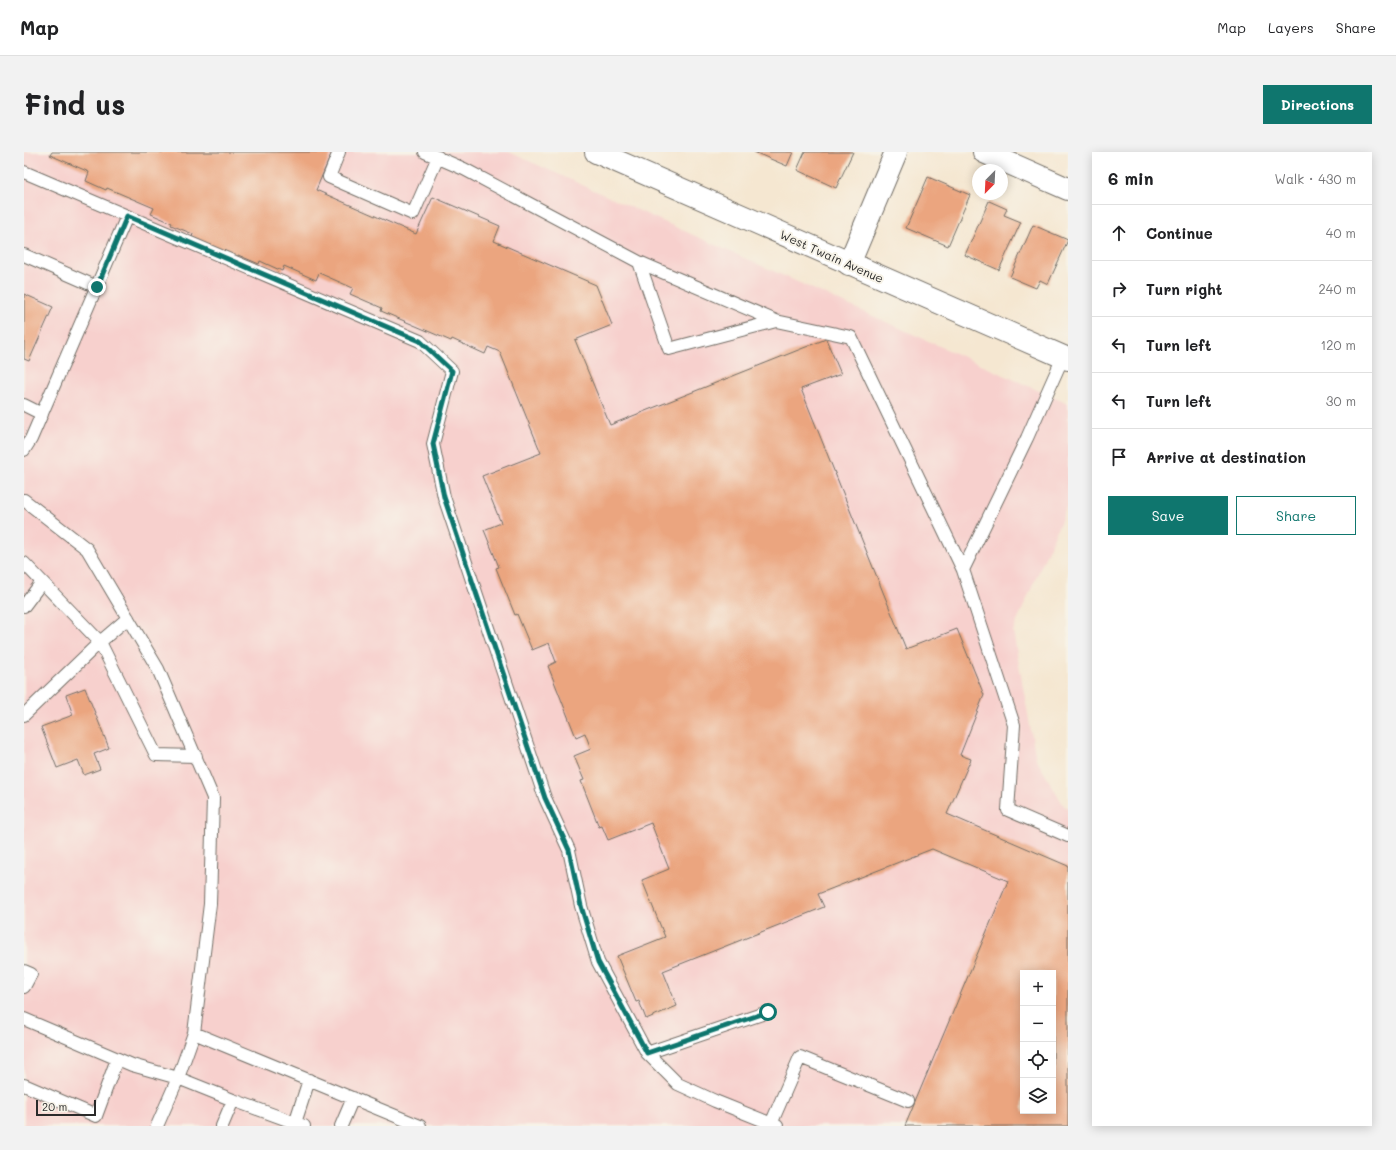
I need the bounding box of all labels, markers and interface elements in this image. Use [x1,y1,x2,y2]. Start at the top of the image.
text: Map [20,15,59,40]
text: Map [1217,18,1246,37]
text: Layers [1268,18,1314,37]
text: Share [1336,18,1376,37]
button: Directions [1263,85,1372,124]
text: Find us [24,86,125,122]
north arrow [972,164,1008,200]
text: 6 min [1108,167,1153,189]
text: Walk · 430 m [1275,170,1356,187]
icon: ahead [1108,222,1130,244]
text: Continue [1146,223,1213,243]
text: 40 m [1326,224,1356,241]
street label: West Twain Avenue [778,226,886,286]
route end [88,278,106,296]
icon: right [1108,278,1130,300]
text: Turn right [1146,279,1223,299]
text: 240 m [1319,280,1356,297]
icon: left [1108,334,1130,356]
text: Turn left [1146,335,1211,355]
text: 120 m [1320,336,1356,353]
icon: left [1108,390,1130,412]
text: Turn left [1146,391,1211,411]
text: 30 m [1326,392,1356,409]
icon: arrive [1108,446,1130,468]
text: Arrive at destination [1146,447,1306,467]
button: Save [1108,496,1228,535]
button: Share [1236,496,1356,535]
map controls [1020,970,1056,1114]
button: + [1020,970,1056,1006]
route start [759,1003,777,1021]
button: − [1020,1006,1056,1042]
button: locate [1020,1042,1056,1078]
button: layers [1020,1078,1056,1114]
scale bar [36,1098,96,1117]
text: 20 m [42,1099,67,1114]

